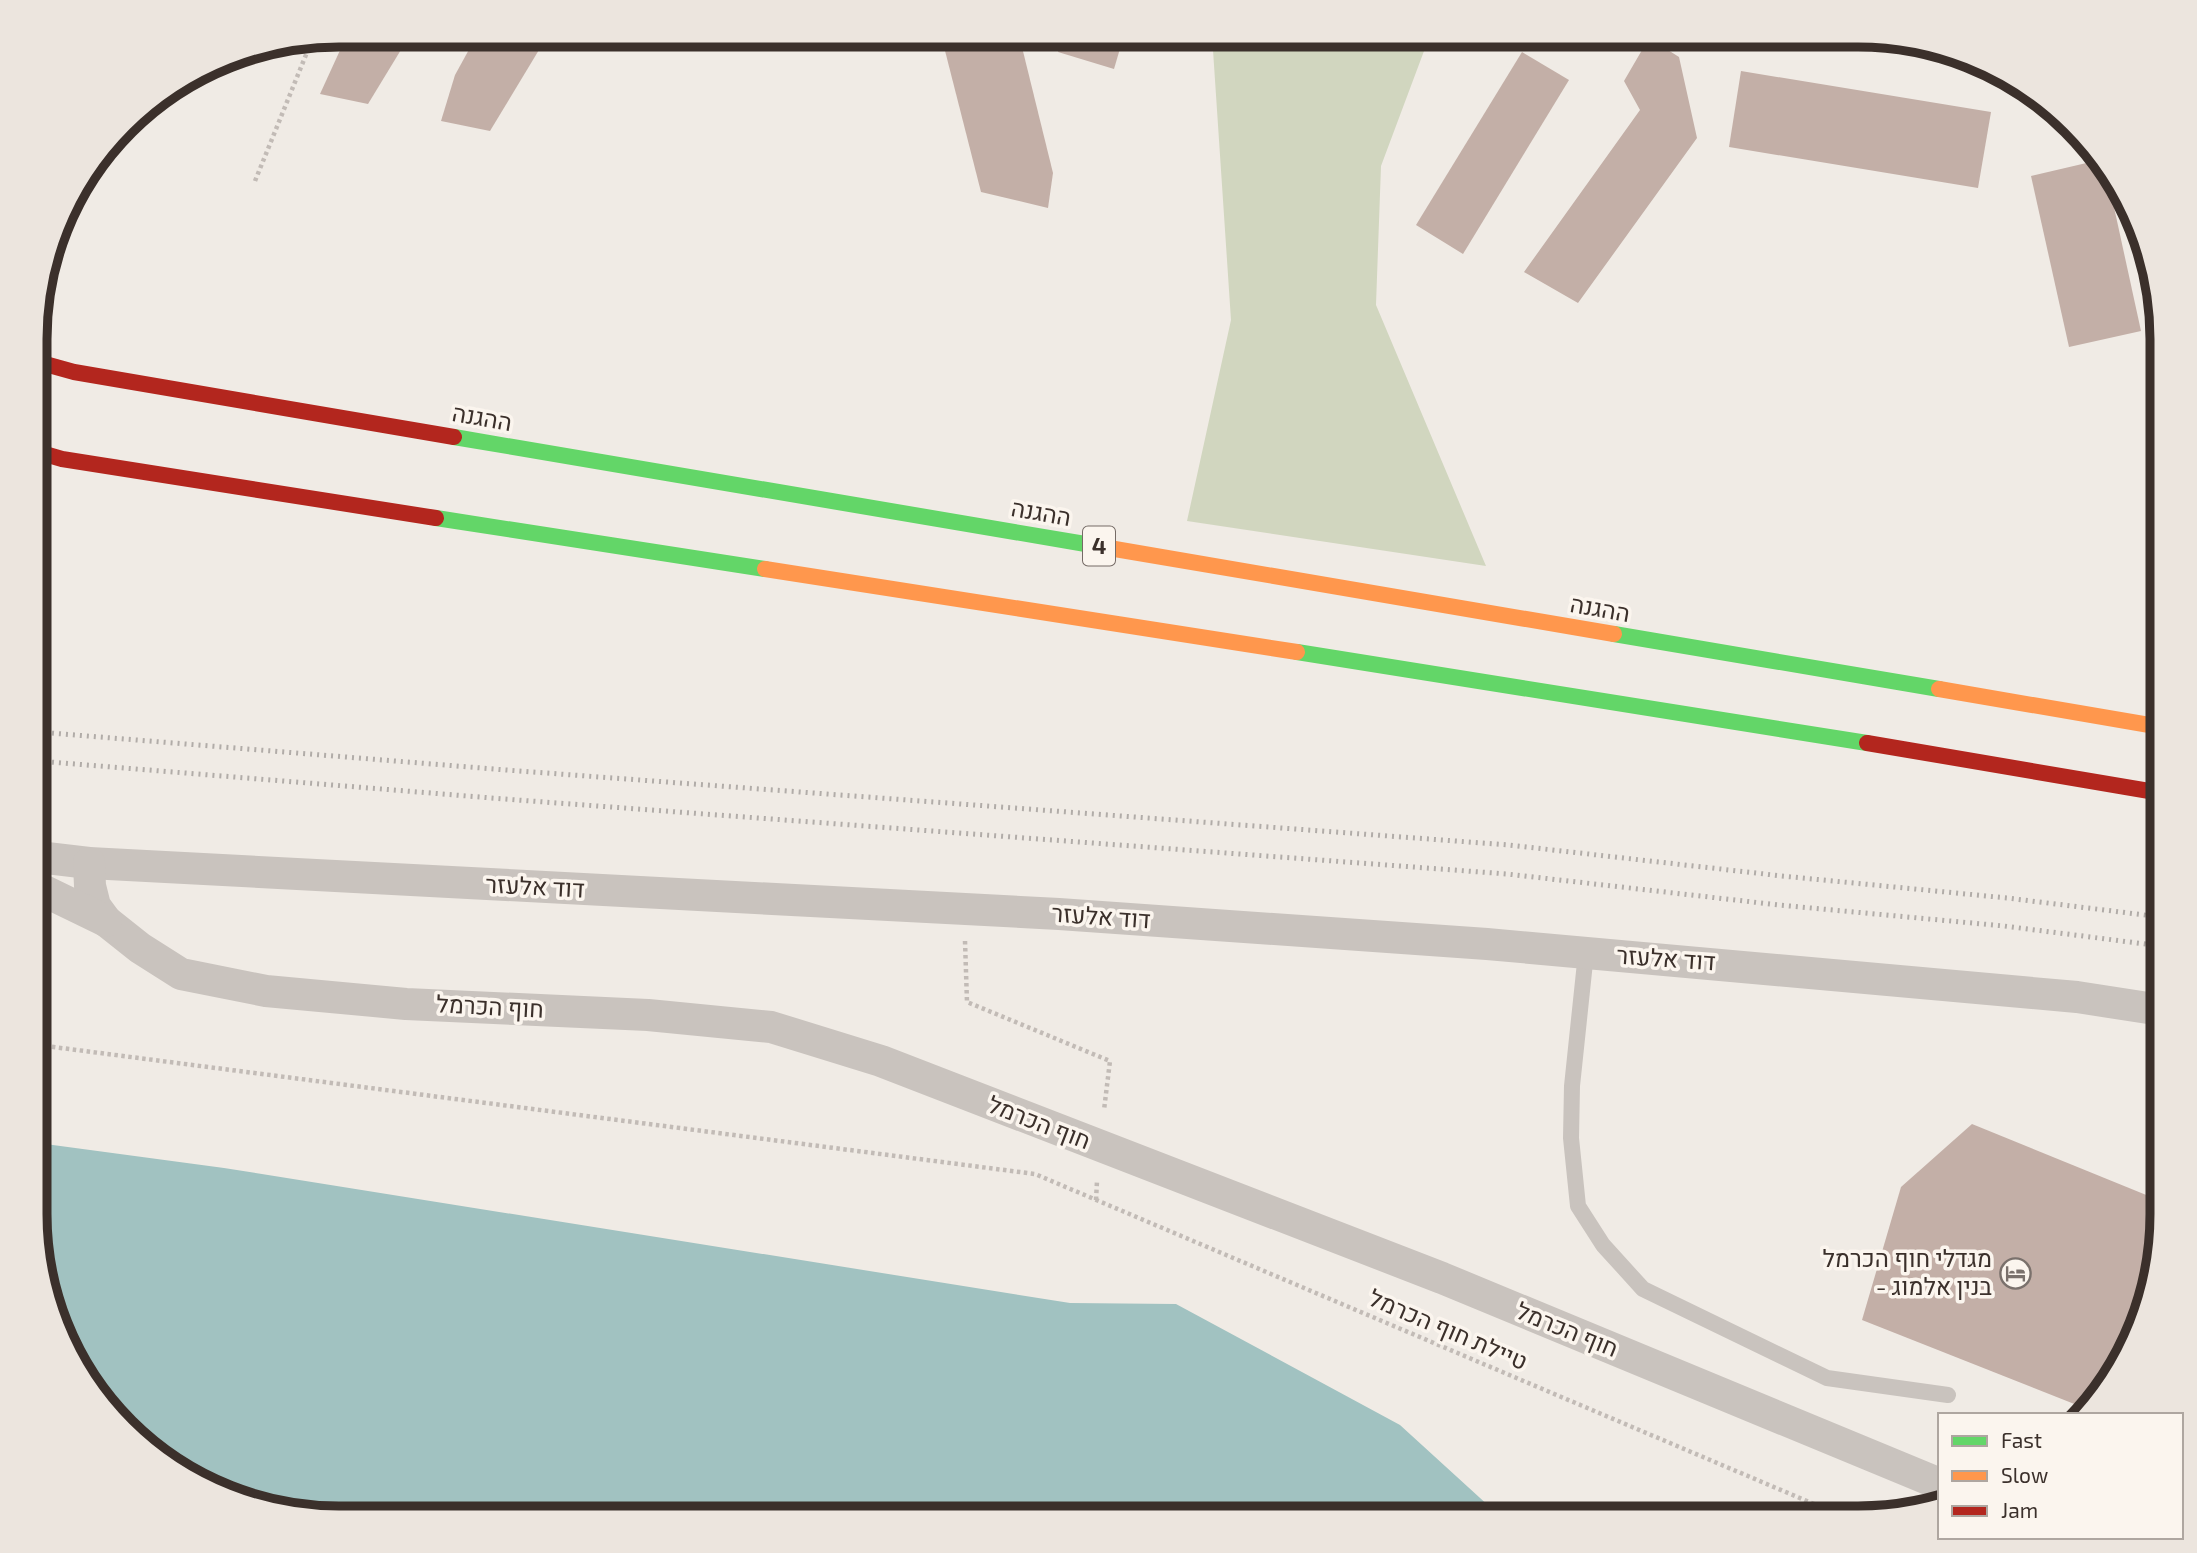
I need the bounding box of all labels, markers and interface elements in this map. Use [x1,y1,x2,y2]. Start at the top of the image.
street label: ההגנה [450,397,514,436]
street label: ההגנה [1009,492,1073,531]
road number: 4 [1083,526,1115,566]
street label: ההגנה [1568,588,1632,627]
street label: דוד אלעזר [485,868,585,903]
street label: דוד אלעזר [1051,898,1152,933]
street label: דוד אלעזר [1616,940,1717,975]
street label: חוף הכרמל [436,988,545,1023]
street label: חוף הכרמל [984,1089,1095,1154]
place label: מגדלי חוף הכרמל - בנין אלמוג [1822,1243,1992,1300]
hotel icon: מגדלי חוף הכרמל - בנין אלמוג [1998,1256,2032,1290]
street label: טיילת חוף הכרמל [1365,1282,1532,1375]
street label: חוף הכרמל [1512,1295,1623,1362]
legend [1938,1413,2183,1539]
text: Fast [2001,1427,2042,1452]
text: Slow [2001,1462,2048,1487]
text: Jam [2001,1497,2038,1522]

